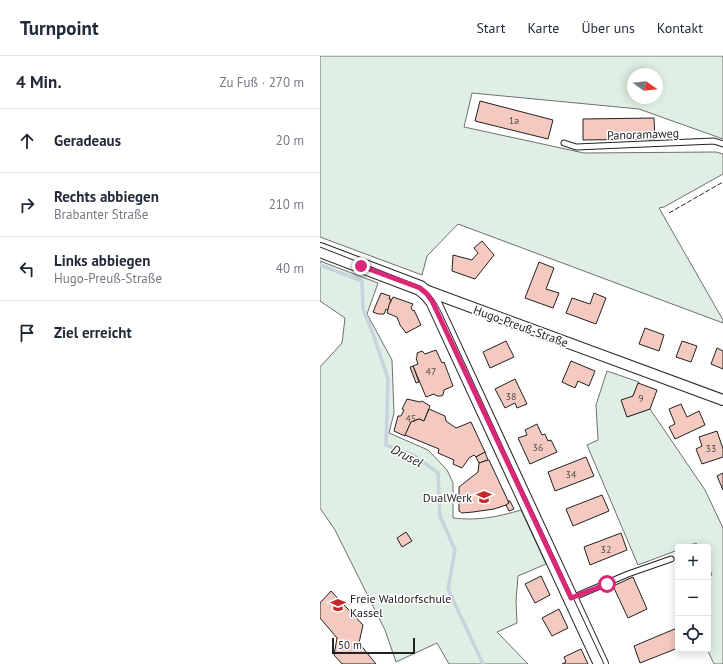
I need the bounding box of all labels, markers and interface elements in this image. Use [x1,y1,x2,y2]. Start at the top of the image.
text: Turnpoint [20,16,99,40]
text: Start [476,19,505,37]
text: Karte [527,19,559,37]
text: Über uns [581,19,635,37]
text: Kontakt [657,19,703,37]
north arrow [627,68,663,104]
text: 4 Min. [16,71,62,93]
text: Zu Fuß · 270 m [220,74,304,91]
house number: 1a [509,114,519,127]
street label: Panoramaweg [607,125,679,143]
icon: ahead [16,130,38,152]
text: Geradeaus [54,131,121,150]
text: 20 m [276,132,304,149]
text: Rechts abbiegen [54,187,159,206]
icon: right [16,194,38,216]
text: 210 m [269,196,304,213]
text: Brabanter Straße [54,206,148,223]
text: Links abbiegen [54,251,150,270]
route end [352,257,370,275]
icon: left [16,258,38,280]
text: 40 m [276,260,304,277]
text: Hugo-Preuß-Straße [54,270,162,287]
street label: Hugo-Preuß-Straße [472,302,570,350]
icon: arrive [16,322,38,344]
text: Ziel erreicht [54,323,132,342]
house number: 47 [426,365,436,378]
house number: 38 [506,390,516,403]
house number: 9 [638,392,644,405]
house number: 45 [406,412,416,425]
water label: Drusel [388,441,426,471]
house number: 36 [533,441,543,454]
house number: 33 [706,442,716,455]
house number: 34 [566,468,577,481]
school or university icon: DualWerk [475,488,493,506]
place label: DualWerk [423,490,472,505]
house number: 32 [601,543,611,556]
map controls [675,544,711,652]
button: + [675,544,711,580]
route start [598,575,616,593]
button: − [675,580,711,616]
place label: Freie Waldorfschule Kassel [350,591,451,620]
school or university icon: Freie Waldorfschule Kassel [329,596,347,614]
button: locate [675,616,711,652]
scale bar [332,636,415,655]
text: 50 m [338,638,362,652]

